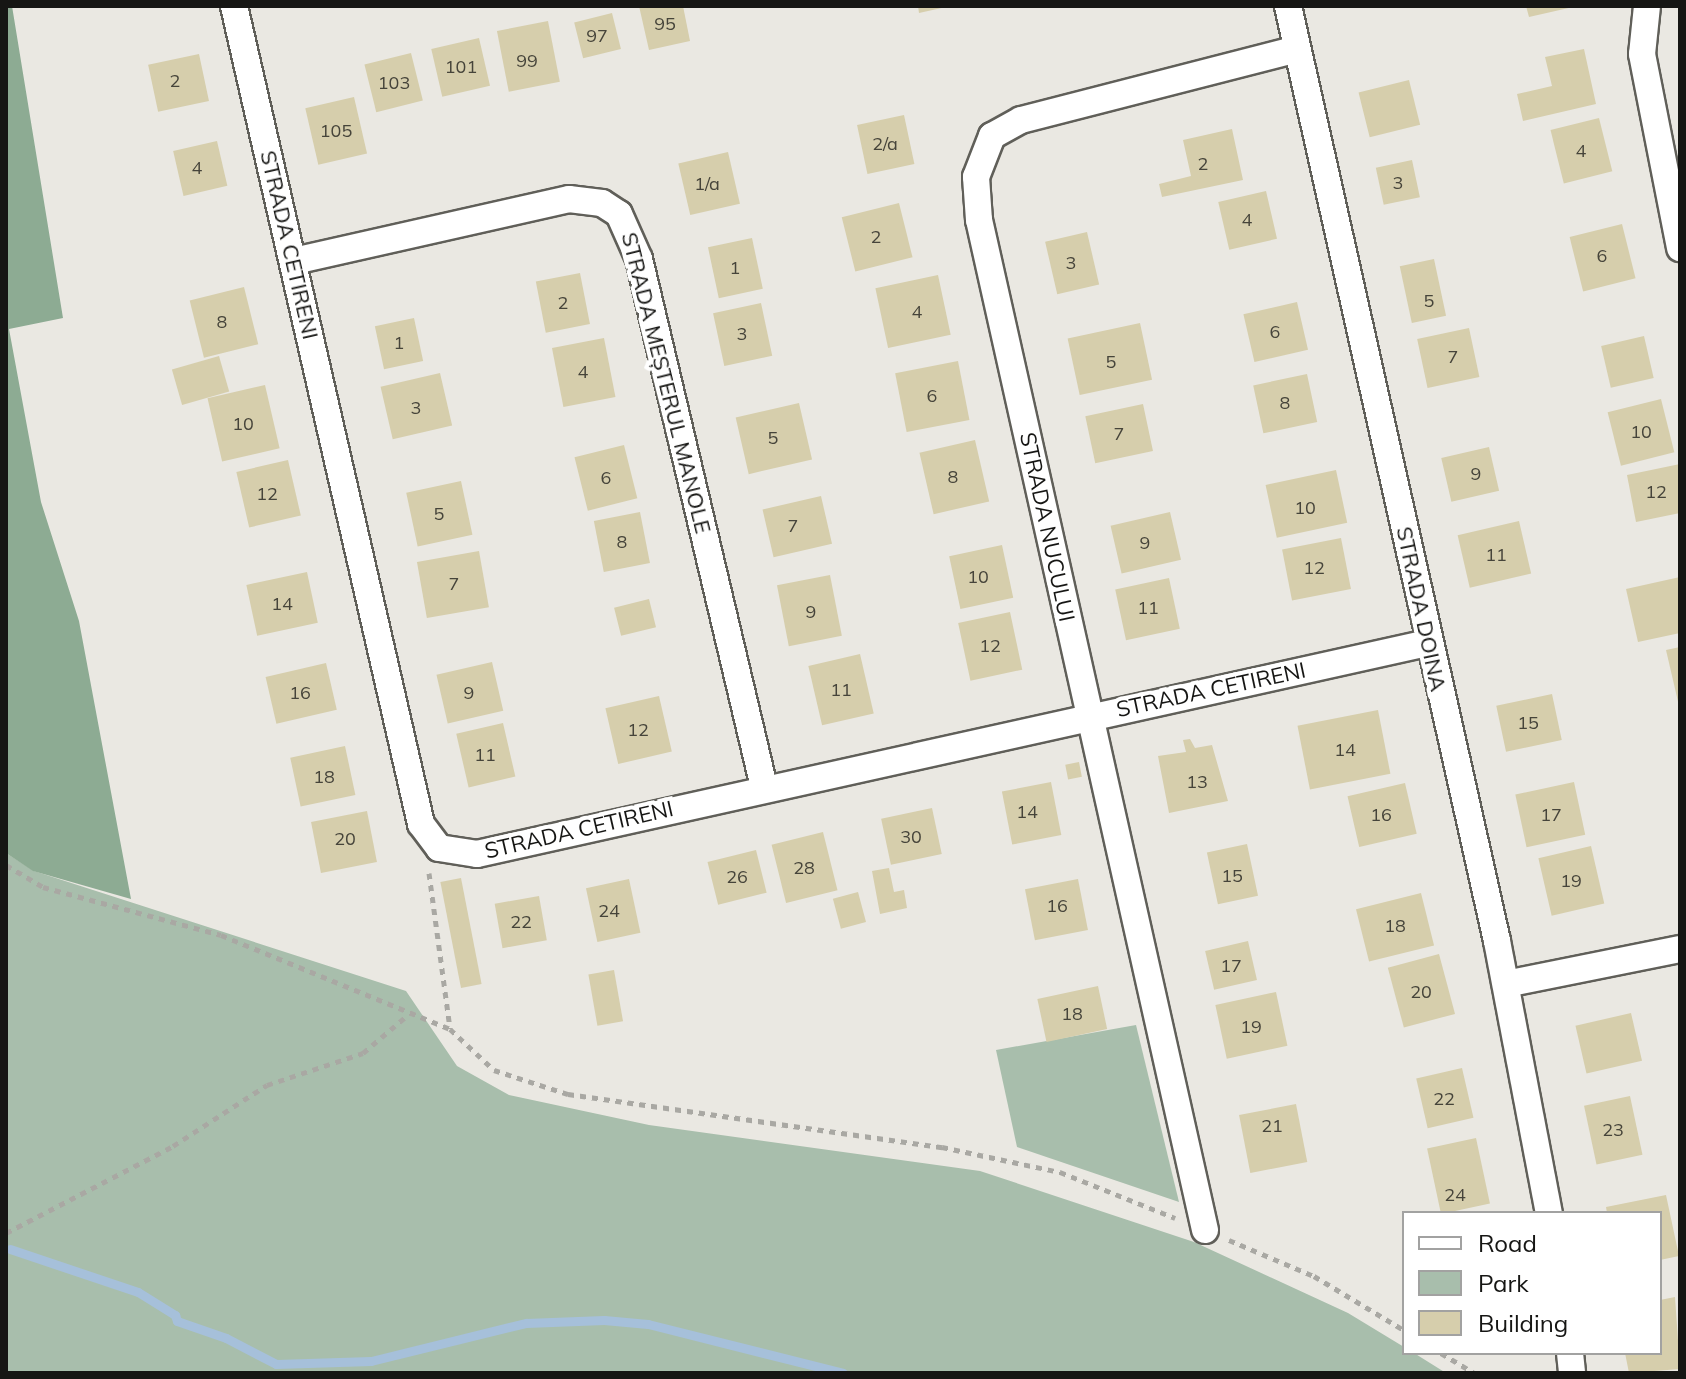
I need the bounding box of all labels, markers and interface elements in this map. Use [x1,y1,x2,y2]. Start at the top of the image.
house number: 95 [654,13,676,35]
house number: 97 [586,25,608,47]
house number: 99 [516,50,538,72]
house number: 101 [445,56,477,78]
house number: 2 [170,70,180,92]
house number: 103 [378,72,410,94]
house number: 105 [320,120,352,142]
house number: 2/a [872,133,898,155]
house number: 4 [1576,140,1586,162]
street label: STRADA CETIRENI [254,148,324,342]
house number: 2 [1198,153,1208,175]
house number: 4 [192,157,202,179]
house number: 3 [1393,172,1403,194]
house number: 1/a [694,173,720,195]
house number: 4 [1242,209,1252,231]
house number: 2 [871,226,881,248]
street label: STRADA MEȘTERUL MANOLE [616,230,716,536]
house number: 6 [1597,245,1607,267]
house number: 3 [1066,252,1076,274]
house number: 1 [730,257,740,279]
house number: 5 [1424,290,1434,312]
house number: 2 [558,292,568,314]
house number: 4 [912,301,922,323]
house number: 8 [217,311,227,333]
house number: 6 [1270,321,1280,343]
house number: 3 [737,323,747,345]
house number: 1 [394,332,404,354]
house number: 7 [1448,346,1458,368]
house number: 5 [1106,351,1116,373]
house number: 4 [578,361,588,383]
house number: 6 [927,385,937,407]
house number: 8 [1280,392,1290,414]
house number: 3 [411,397,421,419]
house number: 10 [232,413,254,435]
house number: 10 [1630,421,1652,443]
house number: 7 [1114,423,1124,445]
house number: 5 [768,427,778,449]
street label: STRADA NUCULUI [1014,430,1080,624]
house number: 9 [1471,463,1481,485]
house number: 8 [948,466,958,488]
house number: 6 [601,467,611,489]
house number: 12 [1645,481,1667,503]
house number: 12 [256,483,278,505]
house number: 10 [1294,497,1316,519]
house number: 5 [434,503,444,525]
house number: 7 [788,515,798,537]
street label: STRADA DOINA [1391,524,1451,694]
house number: 8 [617,531,627,553]
house number: 9 [1140,532,1150,554]
house number: 11 [1485,544,1507,566]
house number: 12 [1303,557,1325,579]
house number: 10 [967,566,989,588]
house number: 7 [449,573,459,595]
house number: 14 [271,593,293,615]
house number: 11 [1137,597,1159,619]
house number: 9 [806,601,816,623]
house number: 12 [979,635,1001,657]
street label: STRADA CETIRENI [1114,657,1308,723]
house number: 11 [830,679,852,701]
house number: 16 [289,682,311,704]
house number: 9 [464,682,474,704]
house number: 15 [1517,712,1539,734]
house number: 12 [627,719,649,741]
house number: 14 [1334,739,1356,761]
house number: 11 [474,744,496,766]
house number: 18 [313,766,335,788]
house number: 13 [1186,771,1208,793]
street label: STRADA CETIRENI [482,795,676,865]
house number: 14 [1016,801,1038,823]
house number: 16 [1370,804,1392,826]
house number: 17 [1540,804,1562,826]
house number: 30 [900,826,922,848]
house number: 20 [334,828,356,850]
house number: 28 [793,857,815,879]
house number: 15 [1221,865,1243,887]
house number: 26 [726,866,748,888]
house number: 19 [1560,870,1582,892]
house number: 16 [1046,895,1068,917]
house number: 24 [598,900,620,922]
house number: 22 [510,911,532,933]
house number: 18 [1384,915,1406,937]
house number: 17 [1220,955,1242,977]
house number: 20 [1410,981,1432,1003]
house number: 18 [1061,1003,1083,1025]
house number: 19 [1240,1016,1262,1038]
house number: 22 [1433,1088,1455,1110]
house number: 21 [1261,1115,1283,1137]
house number: 23 [1602,1119,1624,1141]
house number: 24 [1444,1184,1466,1206]
legend [1402,1211,1662,1355]
text: Road [1478,1228,1537,1258]
text: Park [1478,1268,1529,1298]
text: Building [1478,1308,1568,1338]

